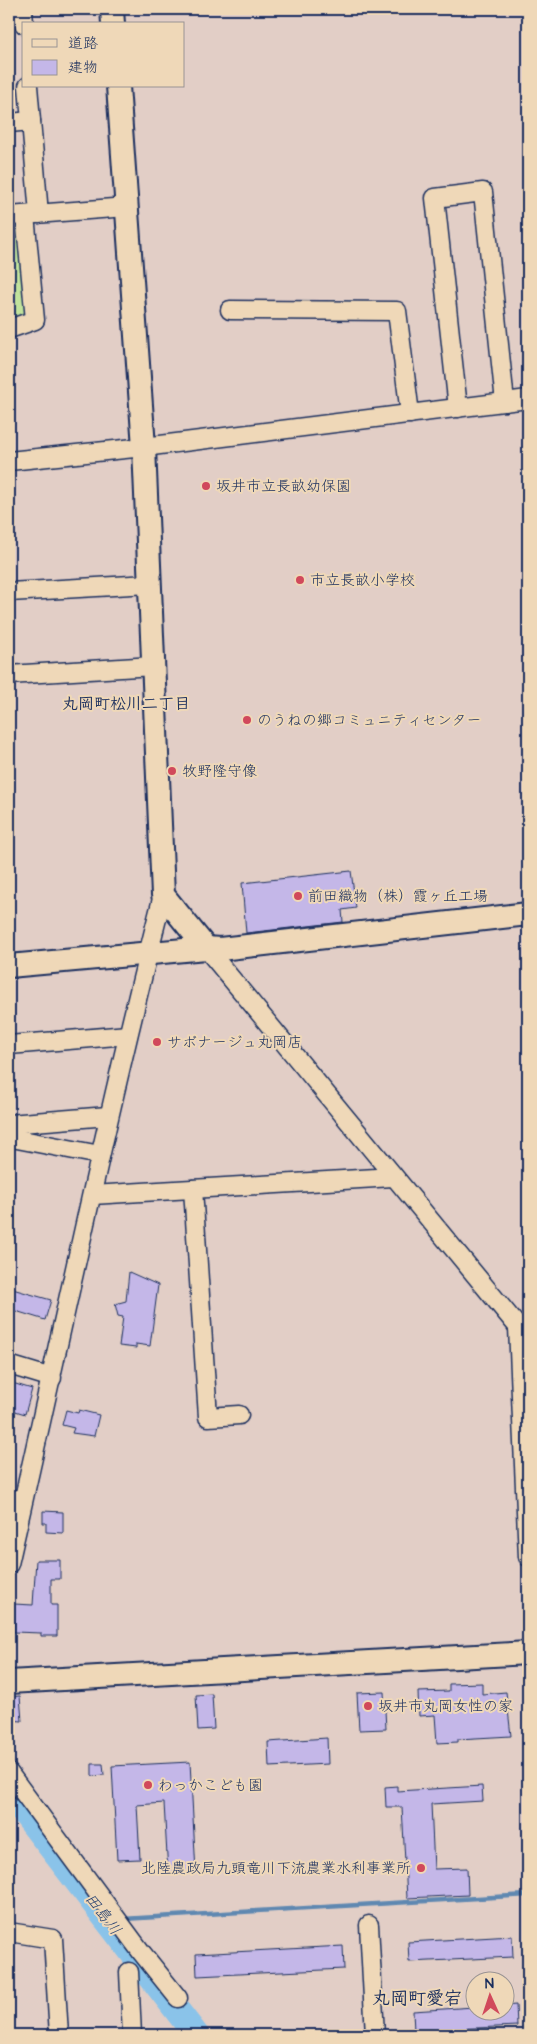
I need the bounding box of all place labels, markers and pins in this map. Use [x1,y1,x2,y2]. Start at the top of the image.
place label: 坂井市立長畝幼保園 [216,476,351,497]
marker: 坂井市立長畝幼保園 [200,480,212,492]
place label: 市立長畝小学校 [310,570,415,591]
marker: 市立長畝小学校 [294,574,306,586]
place label: のうねの郷コミュニティセンター [257,710,481,731]
marker: のうねの郷コミュニティセンター [241,714,253,726]
place label: 牧野隆守像 [182,761,257,782]
marker: 牧野隆守像 [166,765,178,777]
place label: 前田織物（株）霞ヶ丘工場 [308,886,488,907]
marker: 前田織物（株）霞ヶ丘工場 [292,890,304,902]
place label: サボナージュ丸岡店 [167,1032,302,1053]
marker: サボナージュ丸岡店 [151,1036,163,1048]
place label: 坂井市丸岡女性の家 [378,1696,513,1717]
marker: 坂井市丸岡女性の家 [362,1700,374,1712]
place label: わっかこども園 [158,1775,263,1796]
marker: わっかこども園 [142,1779,154,1791]
place label: 北陸農政局九頭竜川下流農業水利事業所 [141,1858,411,1879]
marker: 北陸農政局九頭竜川下流農業水利事業所 [415,1862,427,1874]

